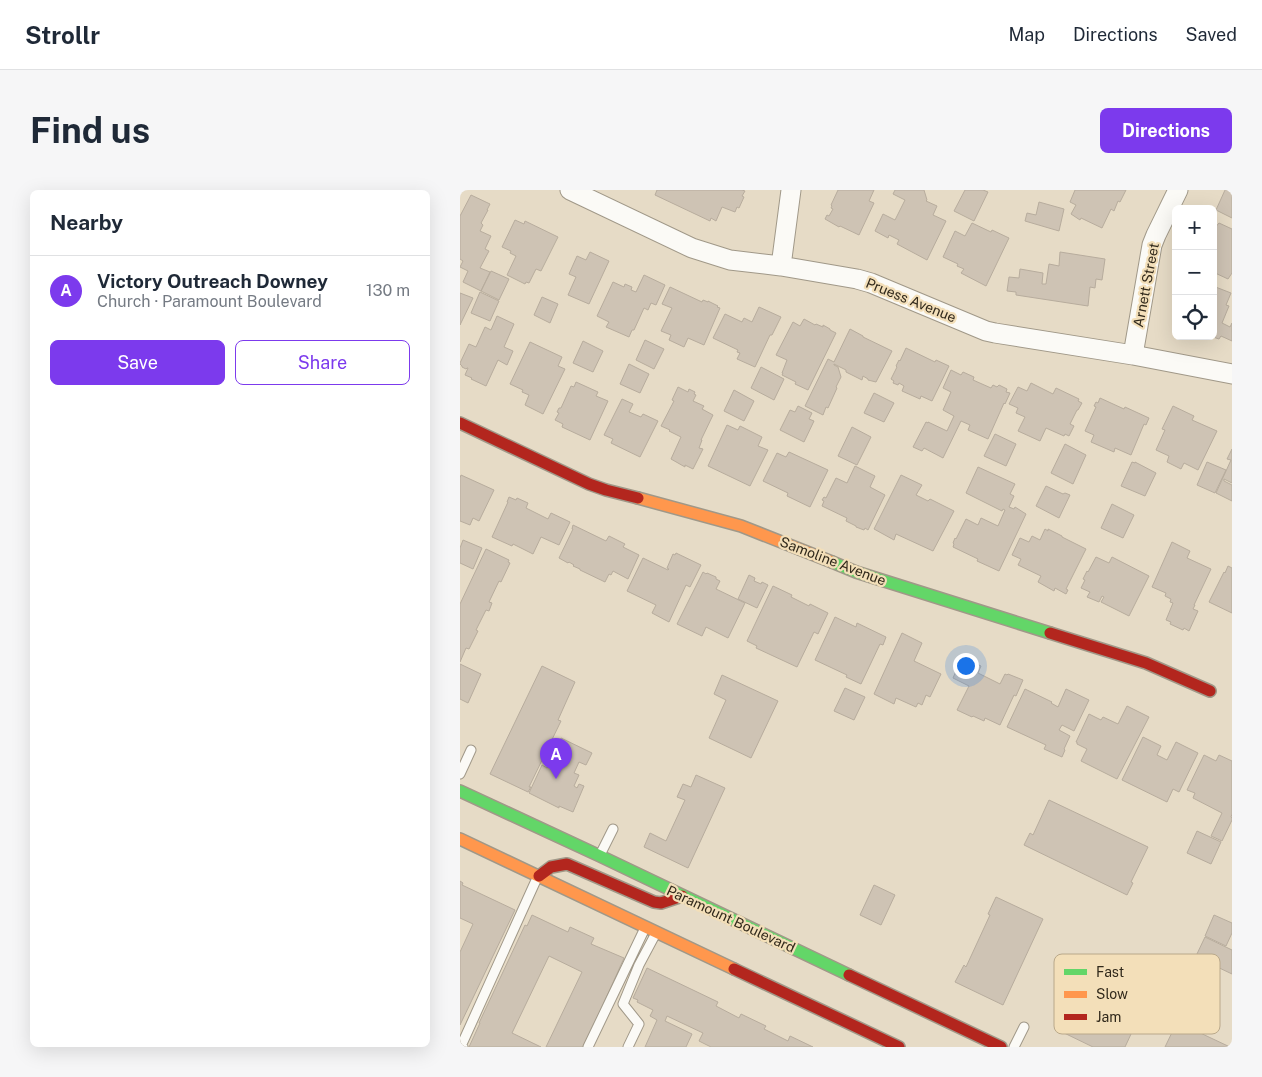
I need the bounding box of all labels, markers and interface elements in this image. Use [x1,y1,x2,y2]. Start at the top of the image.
text: Strollr [25,21,100,49]
text: Map [1008,24,1045,45]
text: Directions [1073,24,1158,45]
text: Saved [1186,24,1237,45]
button: Directions [1100,108,1232,153]
text: Find us [30,110,150,151]
map controls [1172,205,1217,340]
button: + [1172,205,1217,250]
text: Nearby [50,210,123,235]
street label: Arnett Street [1130,241,1162,329]
button: − [1172,250,1217,295]
text: Victory Outreach Downey [97,270,328,292]
street label: Pruess Avenue [864,275,959,325]
text: A [60,281,72,300]
text: 130 m [366,281,410,300]
text: Church · Paramount Boulevard [97,292,322,311]
button: locate [1172,295,1217,340]
button: Save [50,340,225,385]
button: Share [235,340,410,385]
street label: Samoline Avenue [778,533,888,589]
your location [953,653,979,679]
pin: A [540,738,572,779]
street label: Paramount Boulevard [664,882,798,956]
legend [1054,954,1220,1034]
text: Fast [1096,964,1124,980]
text: Slow [1096,986,1128,1002]
text: Jam [1096,1009,1121,1025]

